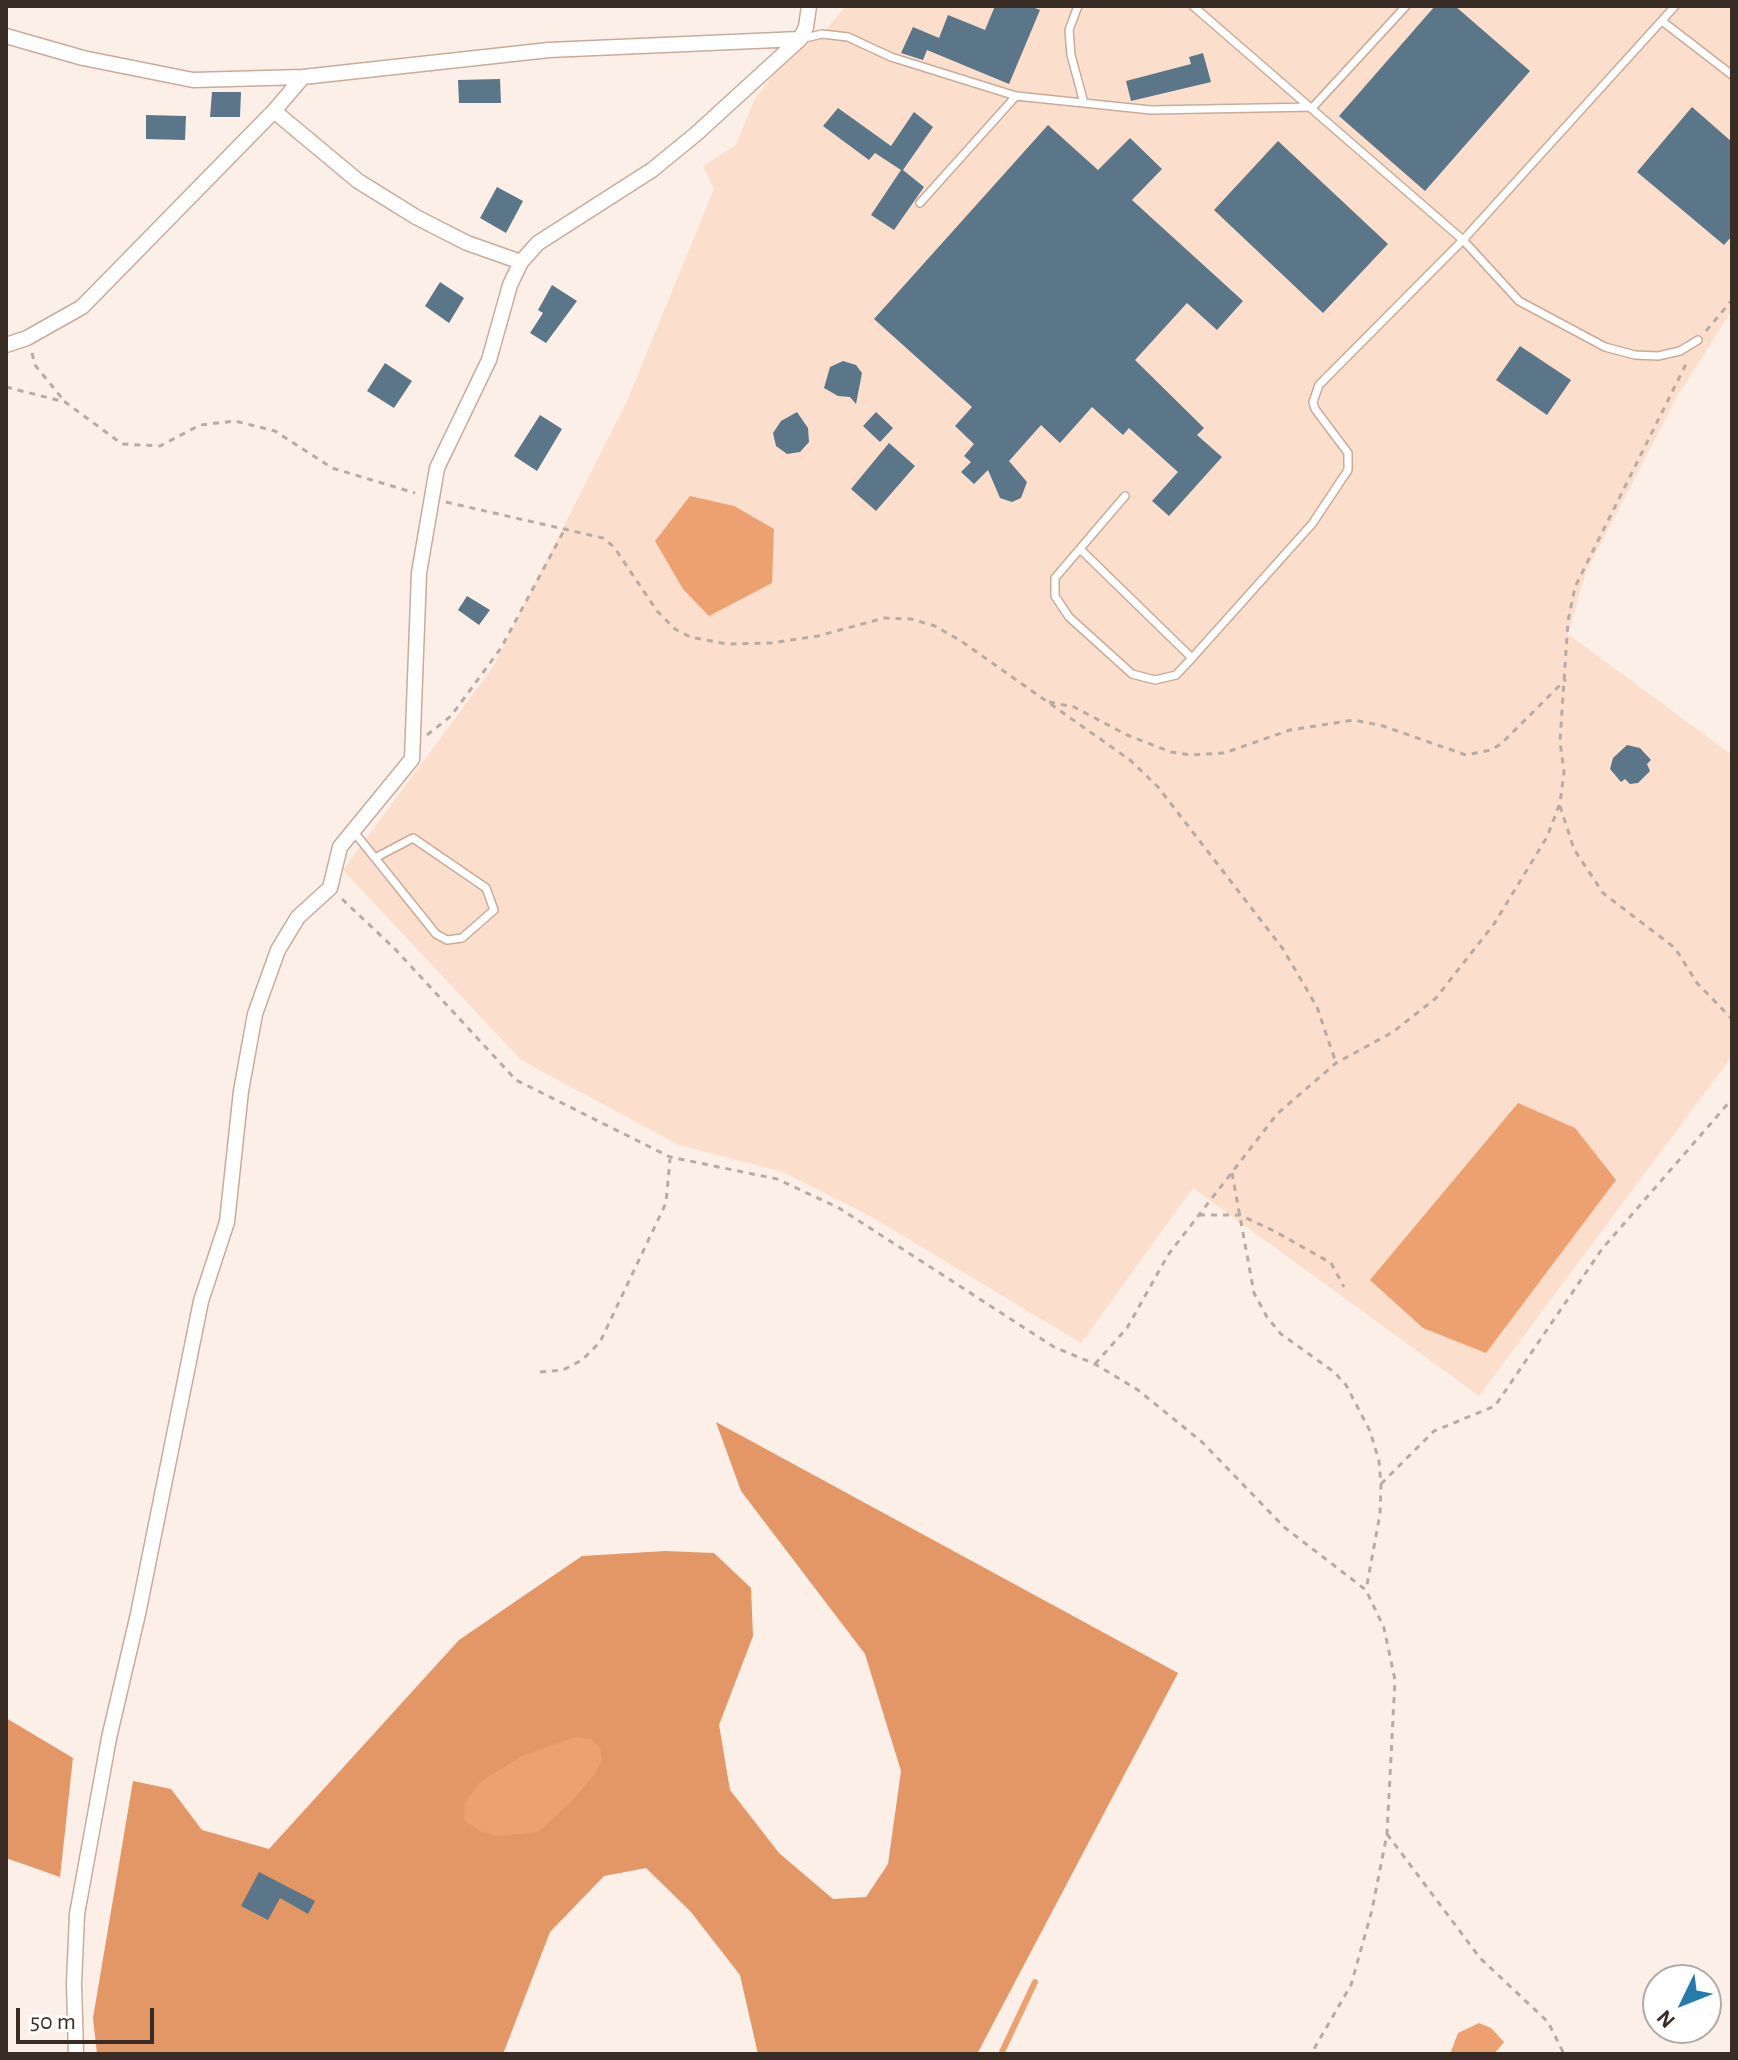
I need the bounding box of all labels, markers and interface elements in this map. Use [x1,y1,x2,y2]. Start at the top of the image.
north arrow [1642,1964,1722,2044]
scale bar [20,1992,158,2042]
text: N [1653,2006,1679,2032]
text: 50 m [30,2010,76,2034]

